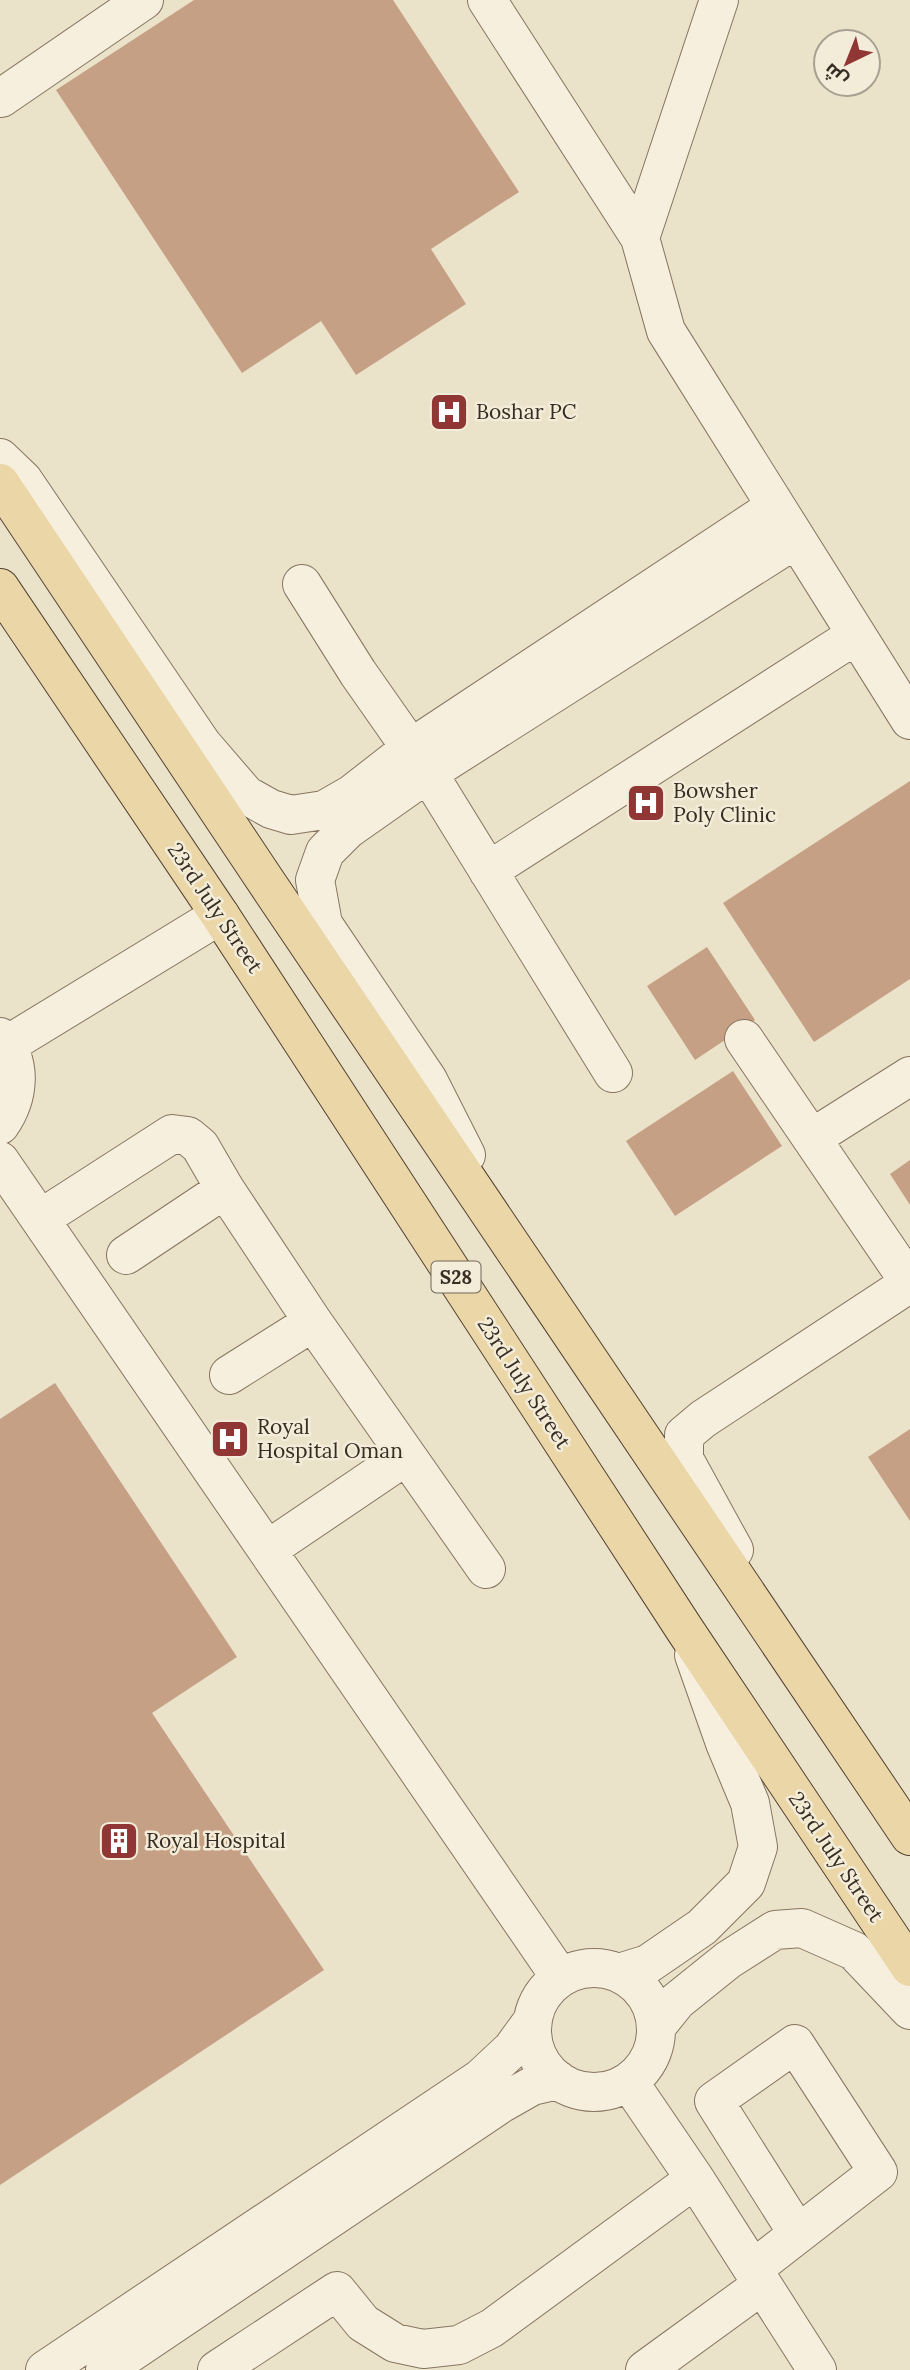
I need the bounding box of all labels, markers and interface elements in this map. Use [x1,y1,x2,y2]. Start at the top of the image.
north arrow [812,28,882,98]
text: ش [818,58,853,93]
hospital icon: Boshar PC [428,391,470,433]
place label: Boshar PC [476,398,577,425]
place label: Bowsher Poly Clinic [673,777,776,828]
hospital icon: Bowsher Poly Clinic [625,782,667,824]
street label: 23rd July Street [162,837,270,979]
road number: S28 [432,1261,480,1292]
street label: 23rd July Street [472,1312,578,1454]
place label: Royal Hospital Oman [257,1413,403,1464]
hospital icon: Royal Hospital Oman [209,1418,251,1460]
street label: 23rd July Street [783,1786,891,1928]
building icon: Royal Hospital [98,1820,140,1862]
place label: Royal Hospital [146,1827,286,1854]

